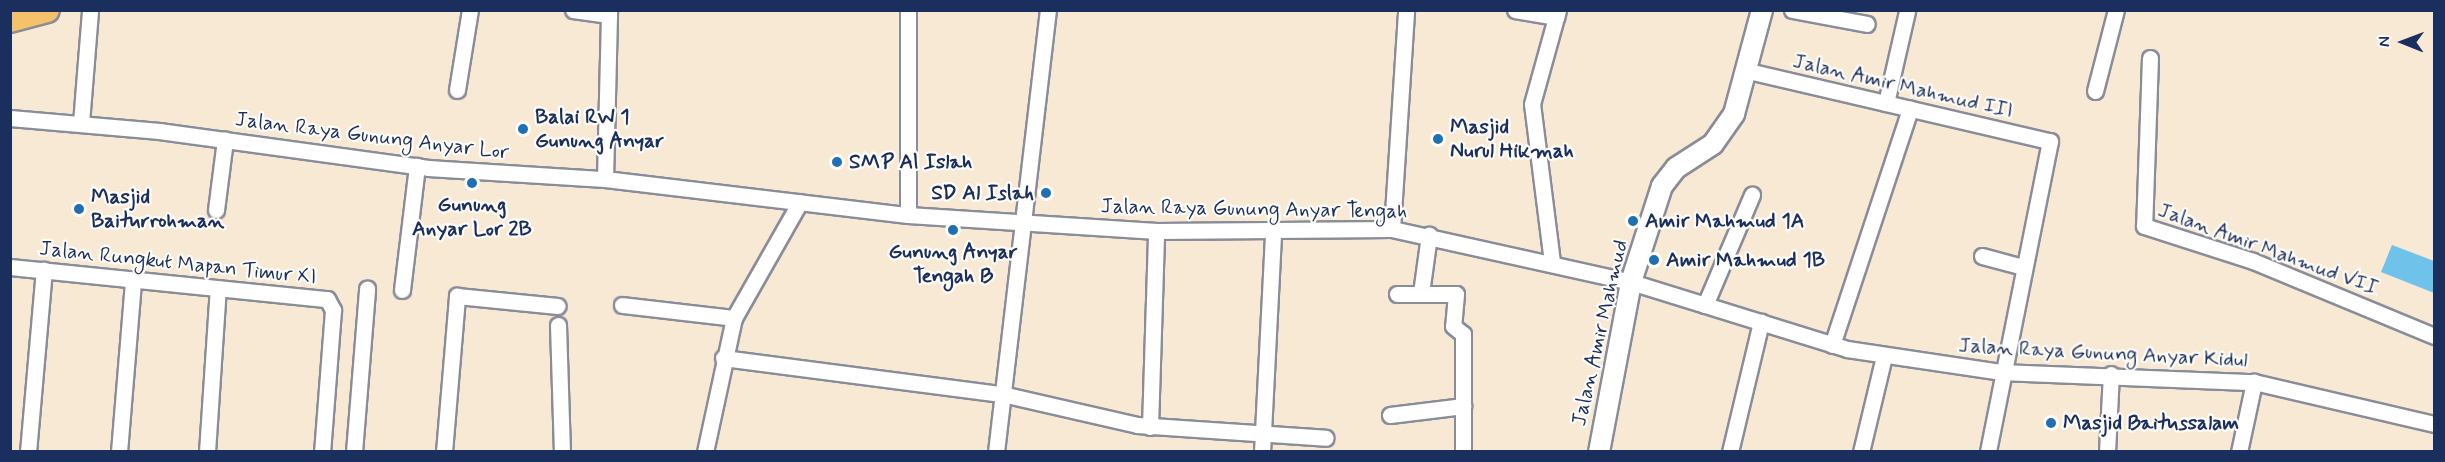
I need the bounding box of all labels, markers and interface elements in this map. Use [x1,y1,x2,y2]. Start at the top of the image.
north arrow [2373,12,2433,72]
text: N [2374,36,2395,47]
street label: Jalan Amir Mahmud III [1790,48,2016,124]
place label: Balai RW 1 Gunung Anyar [535,104,665,154]
street label: Jalan Raya Gunung Anyar Lor [233,107,511,165]
place label: Masjid Nurul Hikmah [1450,114,1573,164]
marker: Balai RW 1 Gunung Anyar [516,122,530,136]
marker: Masjid Nurul Hikmah [1431,132,1445,146]
place label: SMP Al Islah [849,149,969,175]
marker: SMP Al Islah [830,155,844,169]
marker: Gunung Anyar Lor 2B [465,176,479,190]
place label: SD Al Islah [934,180,1034,206]
place label: Masjid Baiturrohman [91,184,224,234]
marker: SD Al Islah [1039,186,1053,200]
place label: Gunung Anyar Lor 2B [412,192,532,242]
street label: Jalan Raya Gunung Anyar Tengah [1100,194,1408,224]
street label: Jalan Amir Mahmud VII [2154,197,2382,301]
marker: Masjid Baiturrohman [72,202,86,216]
place label: Amir Mahmud 1A [1645,208,1804,234]
marker: Amir Mahmud 1A [1626,214,1640,228]
marker: Gunung Anyar Tengah B [946,223,960,237]
street label: Jalan Rungkut Mapan Timur XI [33,235,323,291]
street label: Jalan Amir Mahmud [1566,237,1634,429]
place label: Gunung Anyar Tengah B [888,239,1018,289]
place label: Amir Mahmud 1B [1666,247,1824,273]
marker: Amir Mahmud 1B [1647,253,1661,267]
street label: Jalan Raya Gunung Anyar Kidul [1959,333,2247,373]
place label: Masjid Baitussalam [2063,410,2238,436]
marker: Masjid Baitussalam [2044,416,2058,430]

